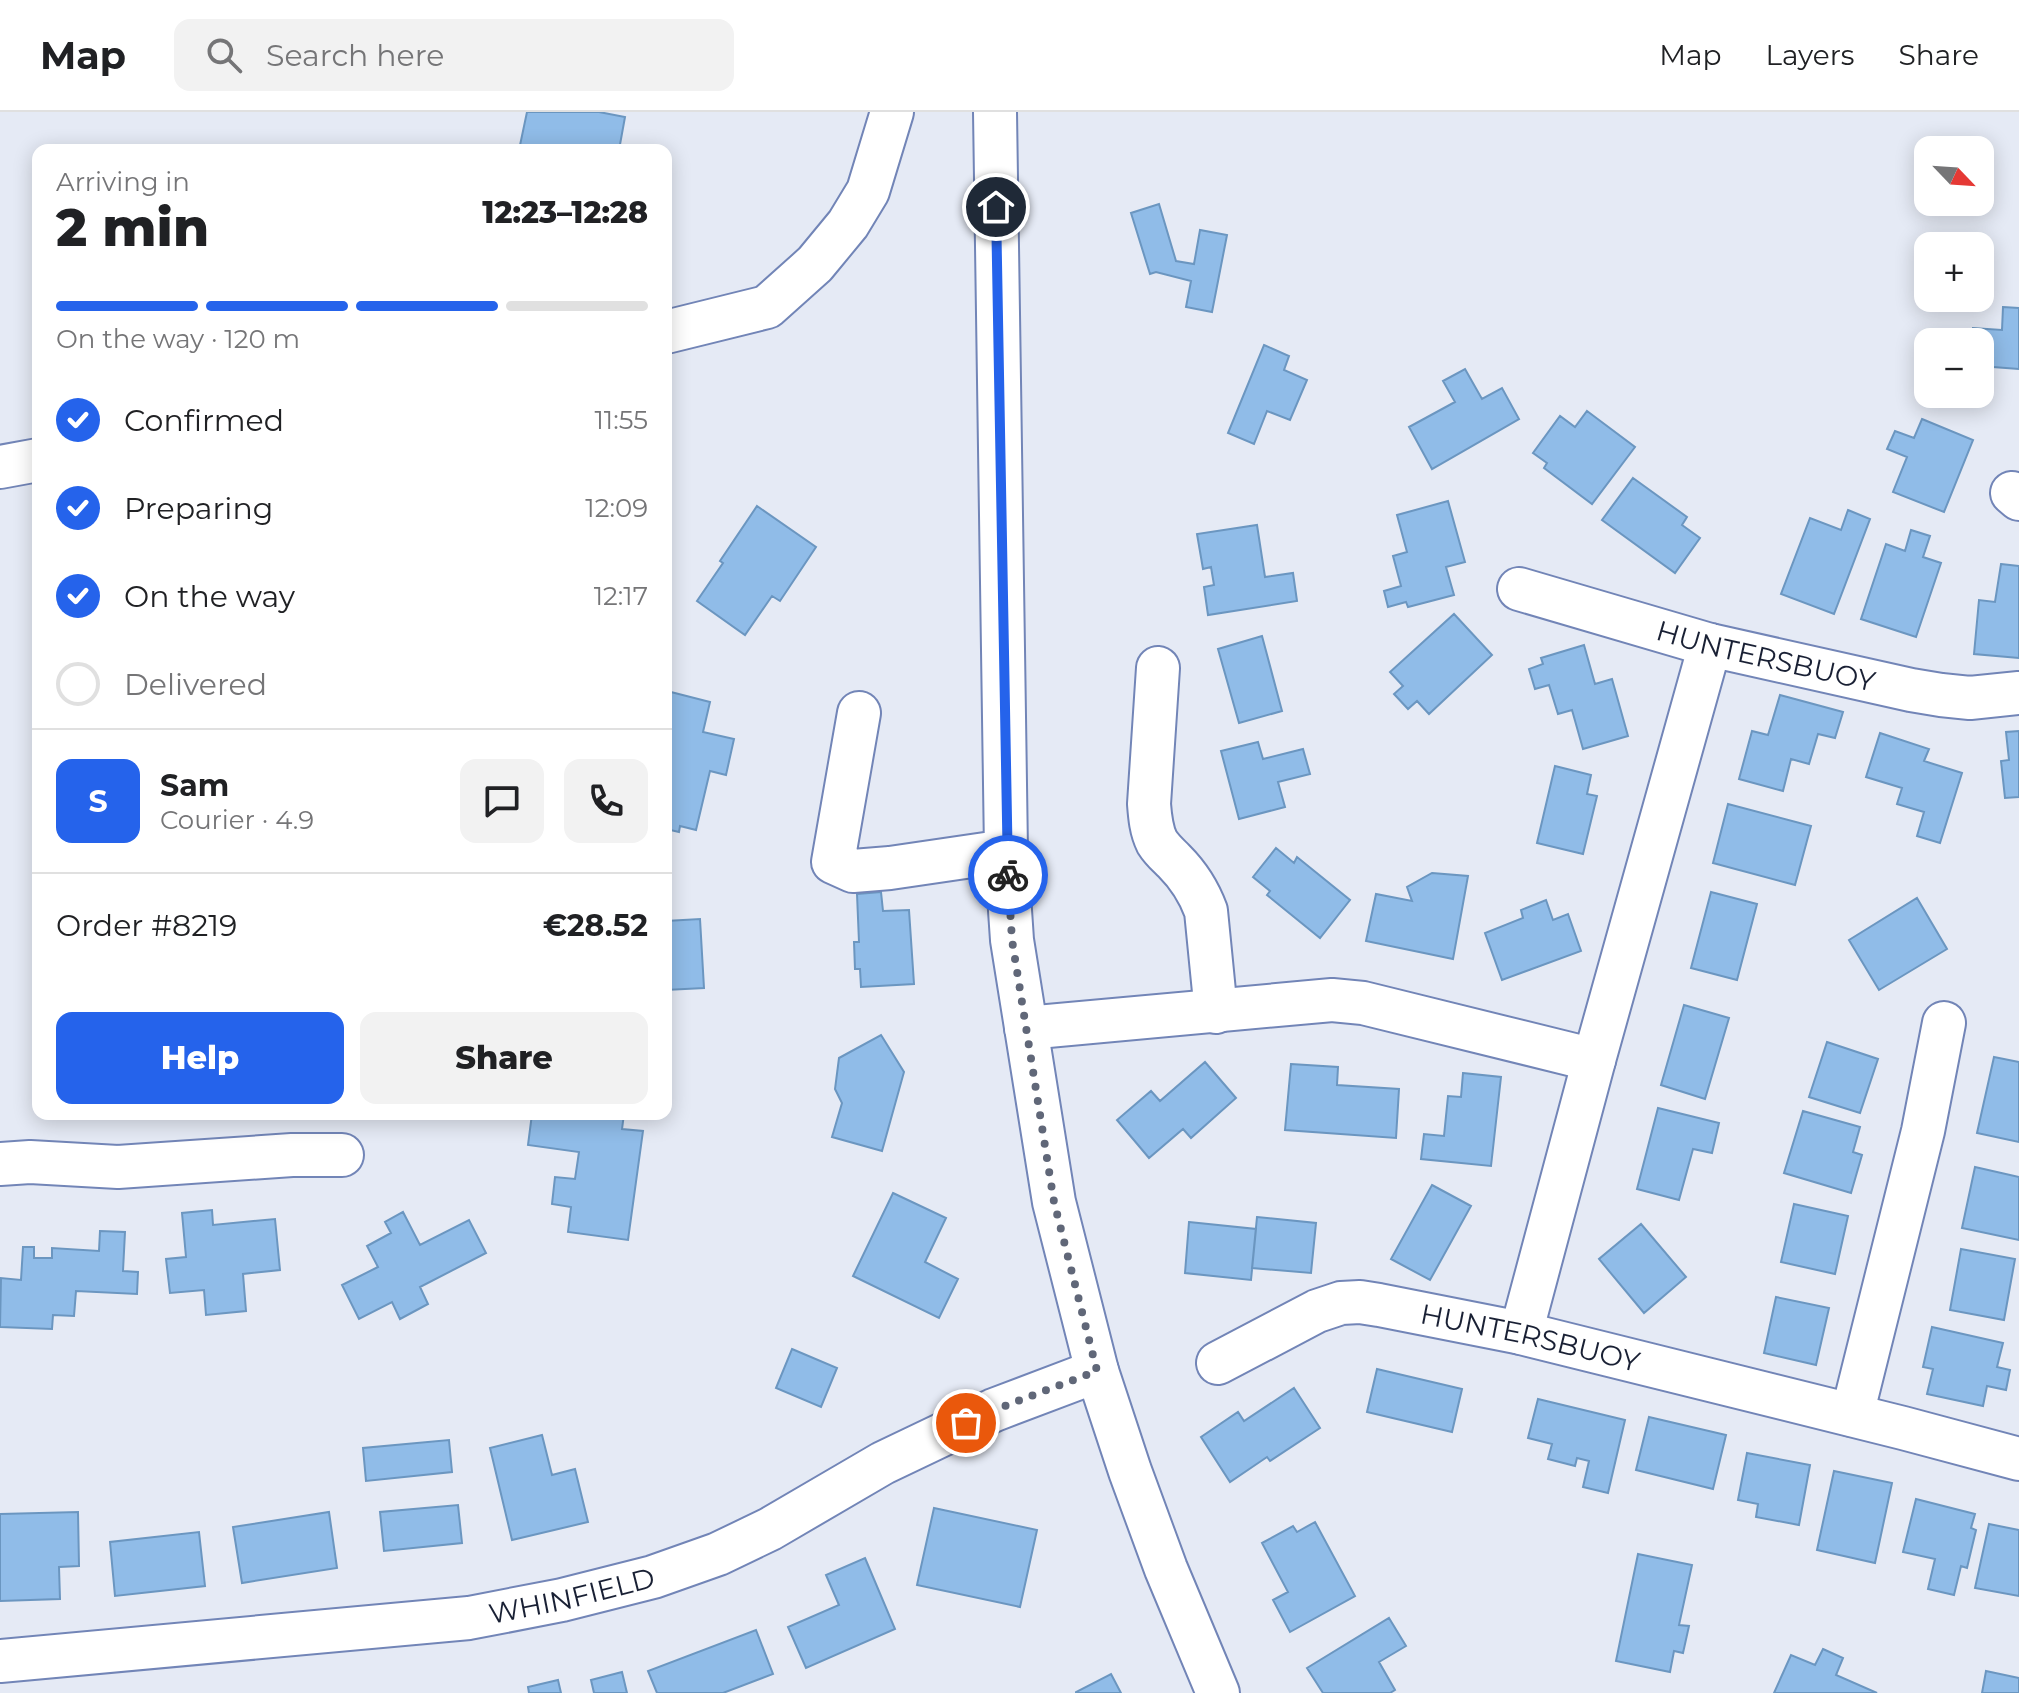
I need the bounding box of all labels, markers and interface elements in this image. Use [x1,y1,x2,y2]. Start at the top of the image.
search box [174,19,734,91]
text: Map [40,32,126,79]
icon: search [202,33,246,77]
text: Search here [266,37,444,74]
text: Map [1659,38,1722,72]
text: Layers [1766,38,1855,72]
text: Share [1899,38,1979,72]
north arrow [1914,136,1994,216]
map controls [1914,136,1994,408]
text: Arriving in [56,166,190,198]
pin [962,173,1030,241]
icon: home [974,185,1018,229]
text: 12:23–12:28 [482,194,648,231]
text: 2 min [56,196,209,259]
button: + [1914,232,1994,312]
text: On the way · 120 m [56,323,300,355]
button: − [1914,328,1994,408]
icon: check [56,398,100,442]
text: Confirmed [124,402,284,439]
text: 11:55 [594,404,648,436]
icon: check [56,486,100,530]
text: Preparing [124,490,273,527]
text: 12:09 [585,492,648,524]
icon: check [56,574,100,618]
text: On the way [124,578,295,615]
text: 12:17 [594,580,648,612]
street label: HUNTERSBUOY [1653,613,1879,699]
text: Delivered [124,666,267,703]
button: chat [460,759,544,843]
button: phone [564,759,648,843]
text: Sam [160,767,229,804]
text: S [88,783,108,820]
text: Courier · 4.9 [160,804,314,836]
courier [968,835,1048,915]
icon: bike [986,853,1030,897]
text: Order #8219 [56,907,237,944]
text: €28.52 [543,907,648,944]
button: Help [56,1012,344,1104]
button: Share [360,1012,648,1104]
street label: HUNTERSBUOY [1418,1297,1643,1379]
pin [932,1389,1000,1457]
icon: bag [944,1401,988,1445]
street label: WHINFIELD [486,1560,658,1631]

